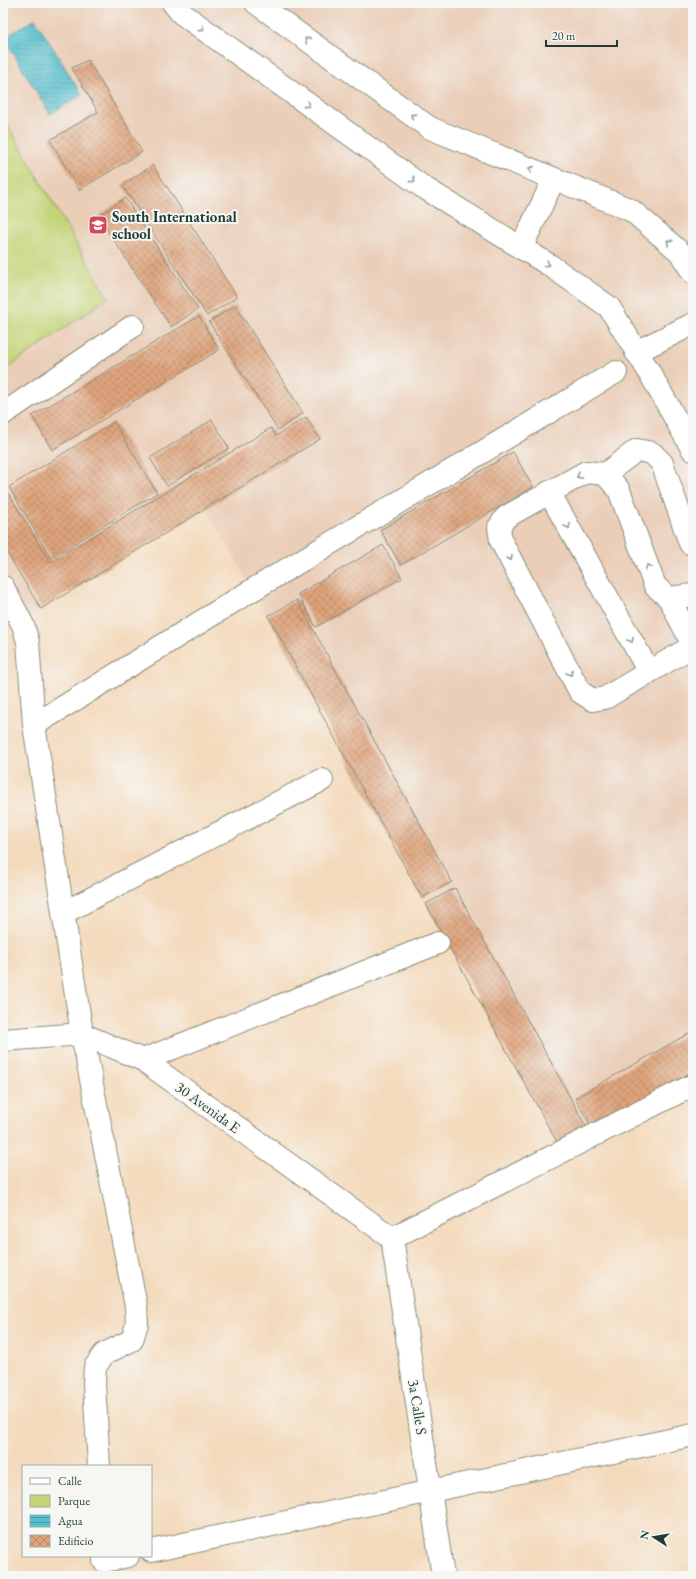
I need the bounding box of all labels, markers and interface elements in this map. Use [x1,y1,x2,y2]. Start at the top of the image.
scale bar [546,22,617,48]
one-way arrow [198,24,205,32]
text: 20 m [552,28,576,44]
one-way arrow [305,38,312,45]
one-way arrow [303,100,310,107]
one-way arrow [410,113,417,121]
one-way arrow [528,166,535,174]
one-way arrow [409,176,416,183]
place label: South International school [112,207,237,243]
school or university icon: South International school [87,214,109,236]
one-way arrow [667,240,674,247]
one-way arrow [543,259,550,267]
one-way arrow [576,471,584,479]
one-way arrow [564,522,571,530]
one-way arrow [505,554,513,561]
one-way arrow [644,563,653,570]
one-way arrow [627,636,634,643]
one-way arrow [565,669,573,676]
street label: 30 Avenida E [172,1077,245,1137]
street label: 3a Calle S [404,1378,432,1436]
legend [22,1465,152,1557]
text: Calle [58,1473,82,1489]
text: Parque [58,1493,90,1509]
text: Agua [57,1513,83,1529]
north arrow [634,1517,674,1557]
text: N [636,1529,652,1541]
text: Edificio [58,1533,94,1549]

